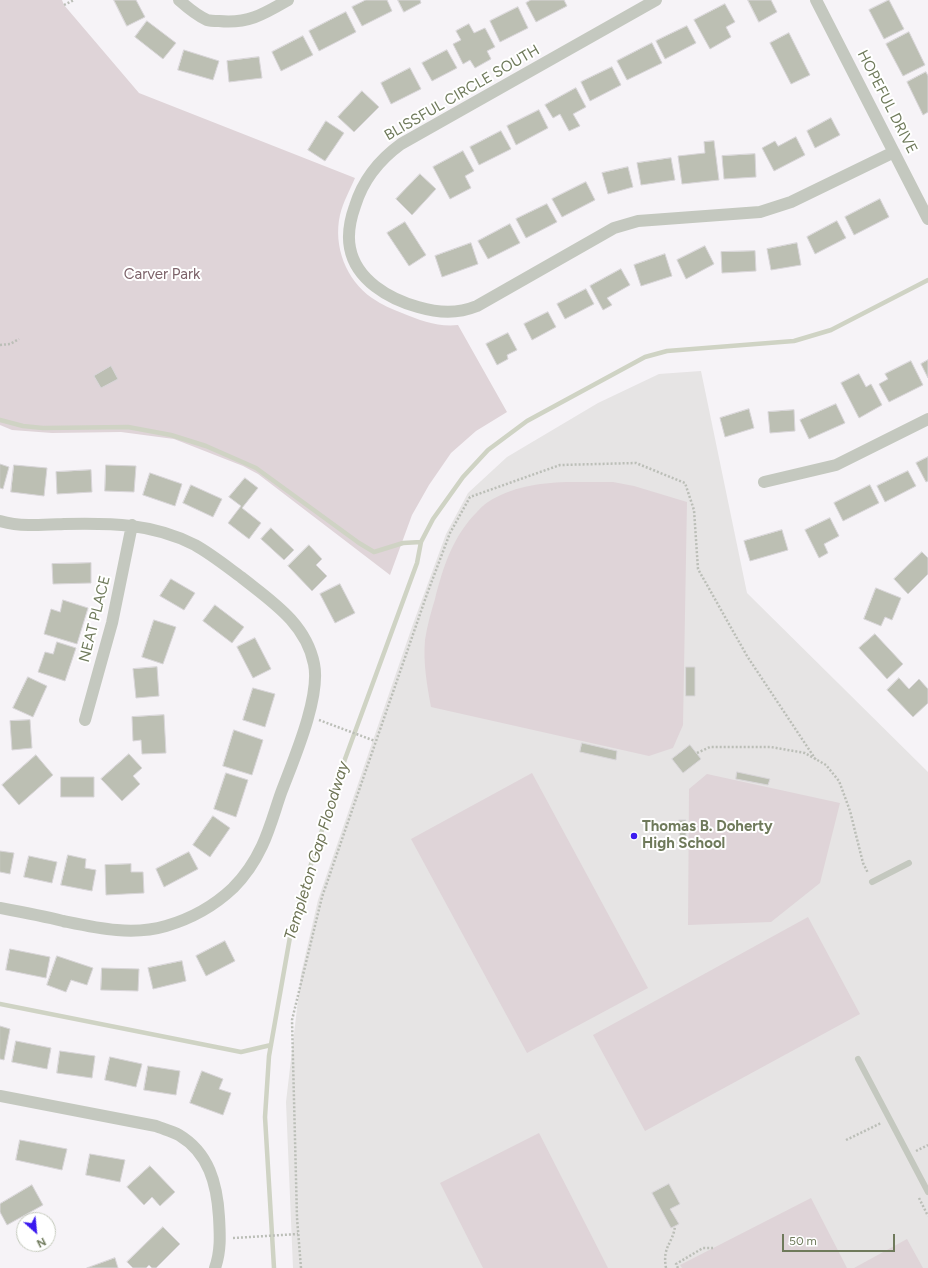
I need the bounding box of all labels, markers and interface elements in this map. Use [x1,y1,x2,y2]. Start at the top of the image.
street label: BLISSFUL CIRCLE SOUTH [381,41,543,145]
street label: HOPEFUL DRIVE [853,47,921,157]
park label: Carver Park [124,266,200,284]
street label: NEAT PLACE [76,574,114,664]
water label: Templeton Gap Floodway [281,759,353,943]
place label: Thomas B. Doherty High School [642,818,773,853]
marker: Thomas B. Doherty High School [629,831,639,841]
north arrow [16,1212,56,1252]
scale bar [784,1226,897,1252]
text: 50 m [789,1234,817,1248]
text: N [34,1235,48,1250]

